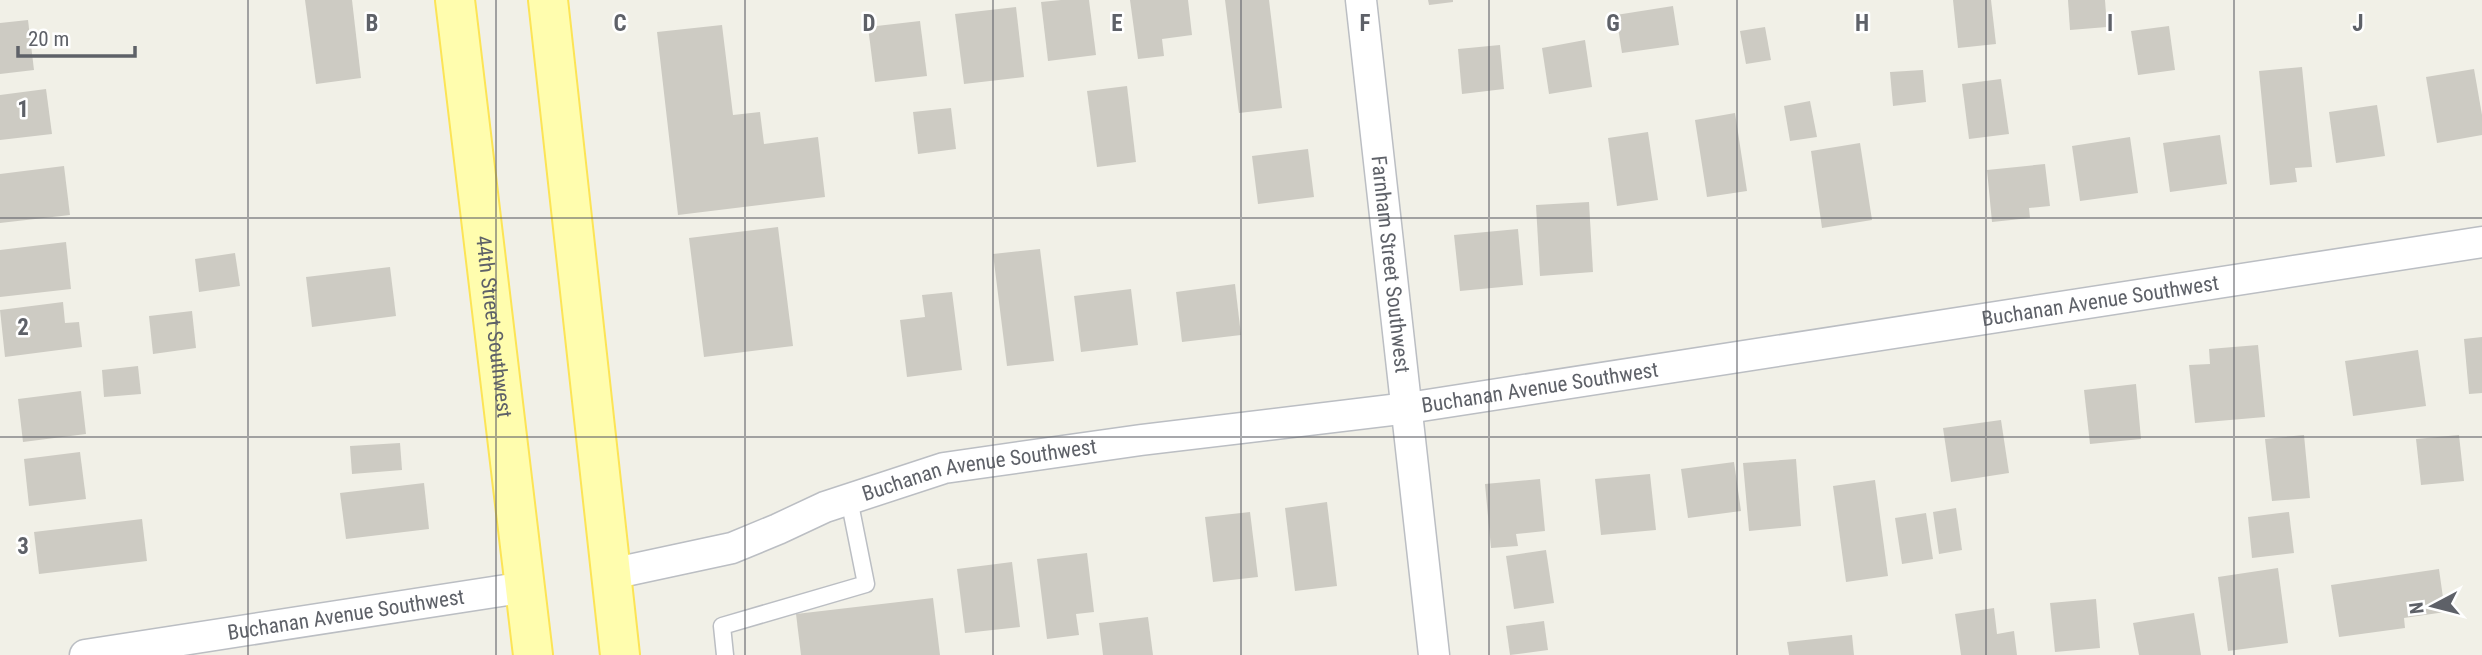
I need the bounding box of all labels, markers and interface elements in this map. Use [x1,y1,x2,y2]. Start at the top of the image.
text: B [366,10,378,37]
text: C [613,10,627,37]
text: D [863,10,876,37]
text: E [1111,10,1123,37]
text: F [1360,10,1371,37]
text: G [1606,10,1620,37]
text: H [1855,10,1869,37]
text: I [2107,10,2113,37]
text: J [2352,10,2364,37]
scale bar [18,14,135,58]
text: 20 m [28,27,69,51]
text: 1 [17,96,29,123]
street label: Farnham Street Southwest [1366,154,1414,374]
street label: 44th Street Southwest [471,234,517,419]
street label: Buchanan Avenue Southwest [1980,271,2220,331]
text: 2 [17,314,29,341]
street label: Buchanan Avenue Southwest [1420,357,1660,418]
street label: Buchanan Avenue Southwest [859,434,1098,506]
text: 3 [17,533,29,560]
north arrow [2398,571,2468,641]
street label: Buchanan Avenue Southwest [226,585,466,645]
text: N [2404,601,2429,615]

